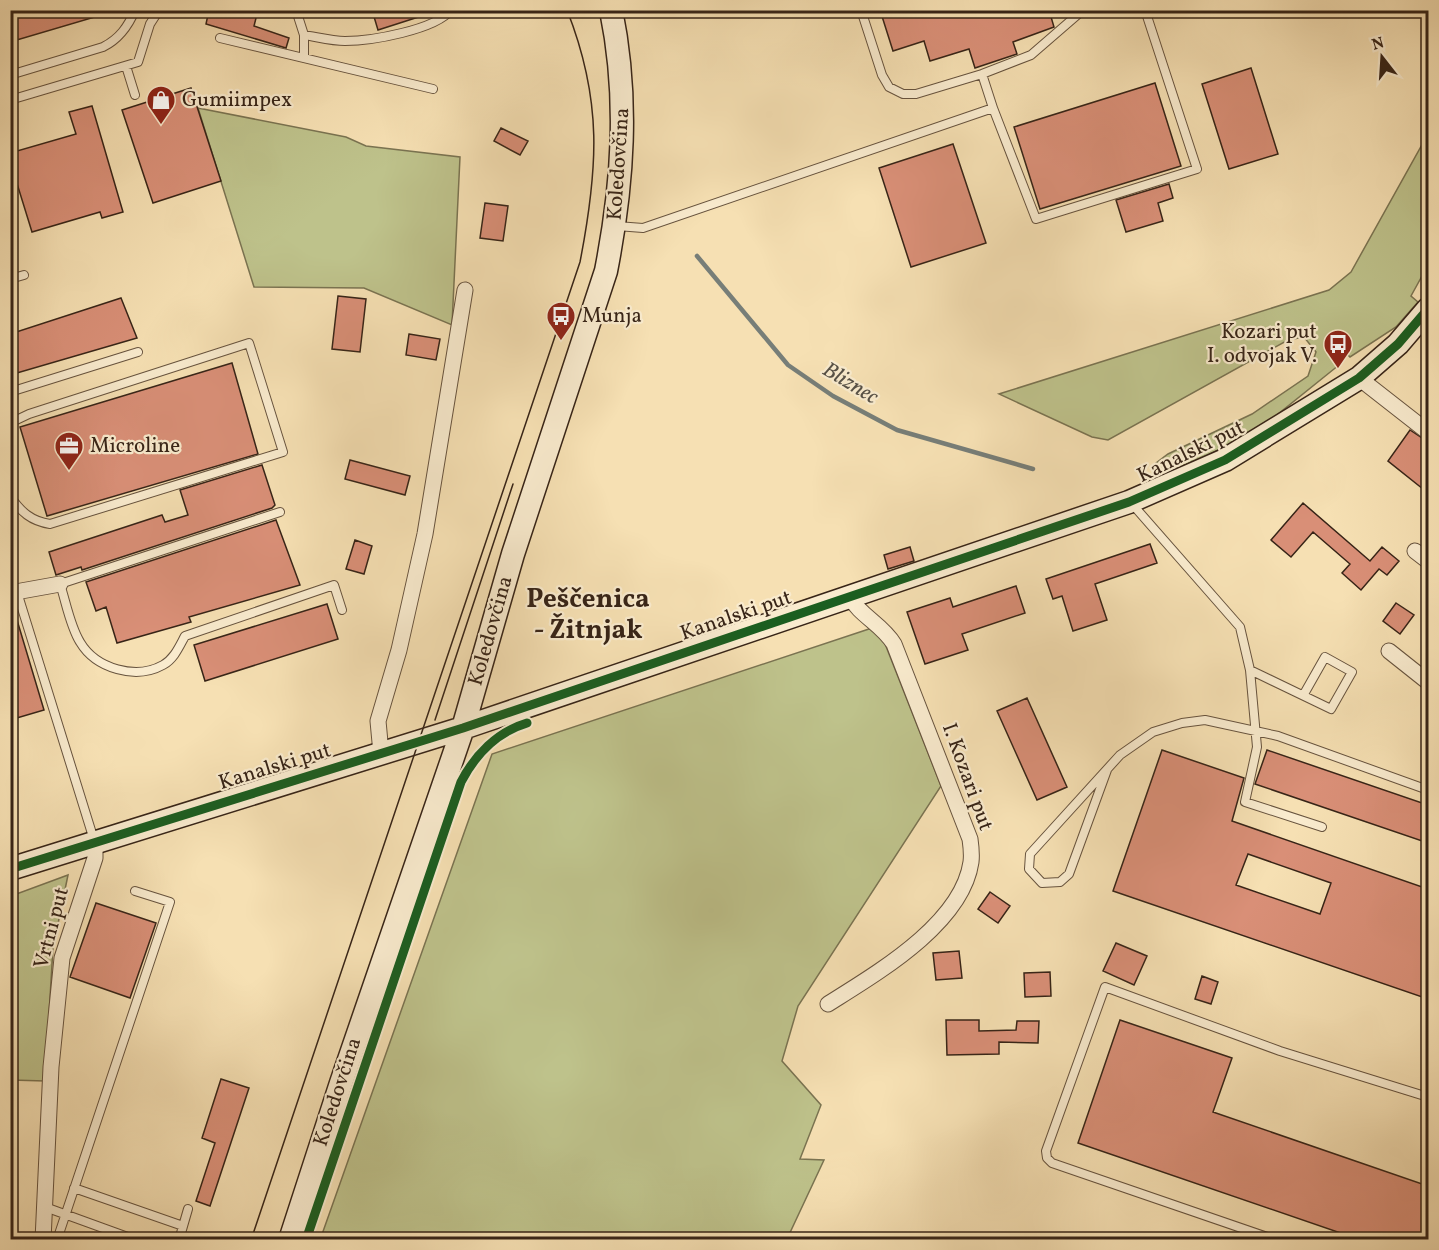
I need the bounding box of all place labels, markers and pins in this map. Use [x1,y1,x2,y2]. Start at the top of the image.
shop icon: Gumiimpex [145,84,177,126]
place label: Gumiimpex [182,86,292,115]
bus stop icon: Munja [545,300,577,342]
place label: Munja [582,302,642,331]
place label: Kozari put I. odvojak V. [1207,318,1317,371]
bus stop icon: Kozari put I. odvojak V. [1322,328,1354,370]
office icon: Microline [53,430,85,472]
place label: Microline [90,432,180,461]

